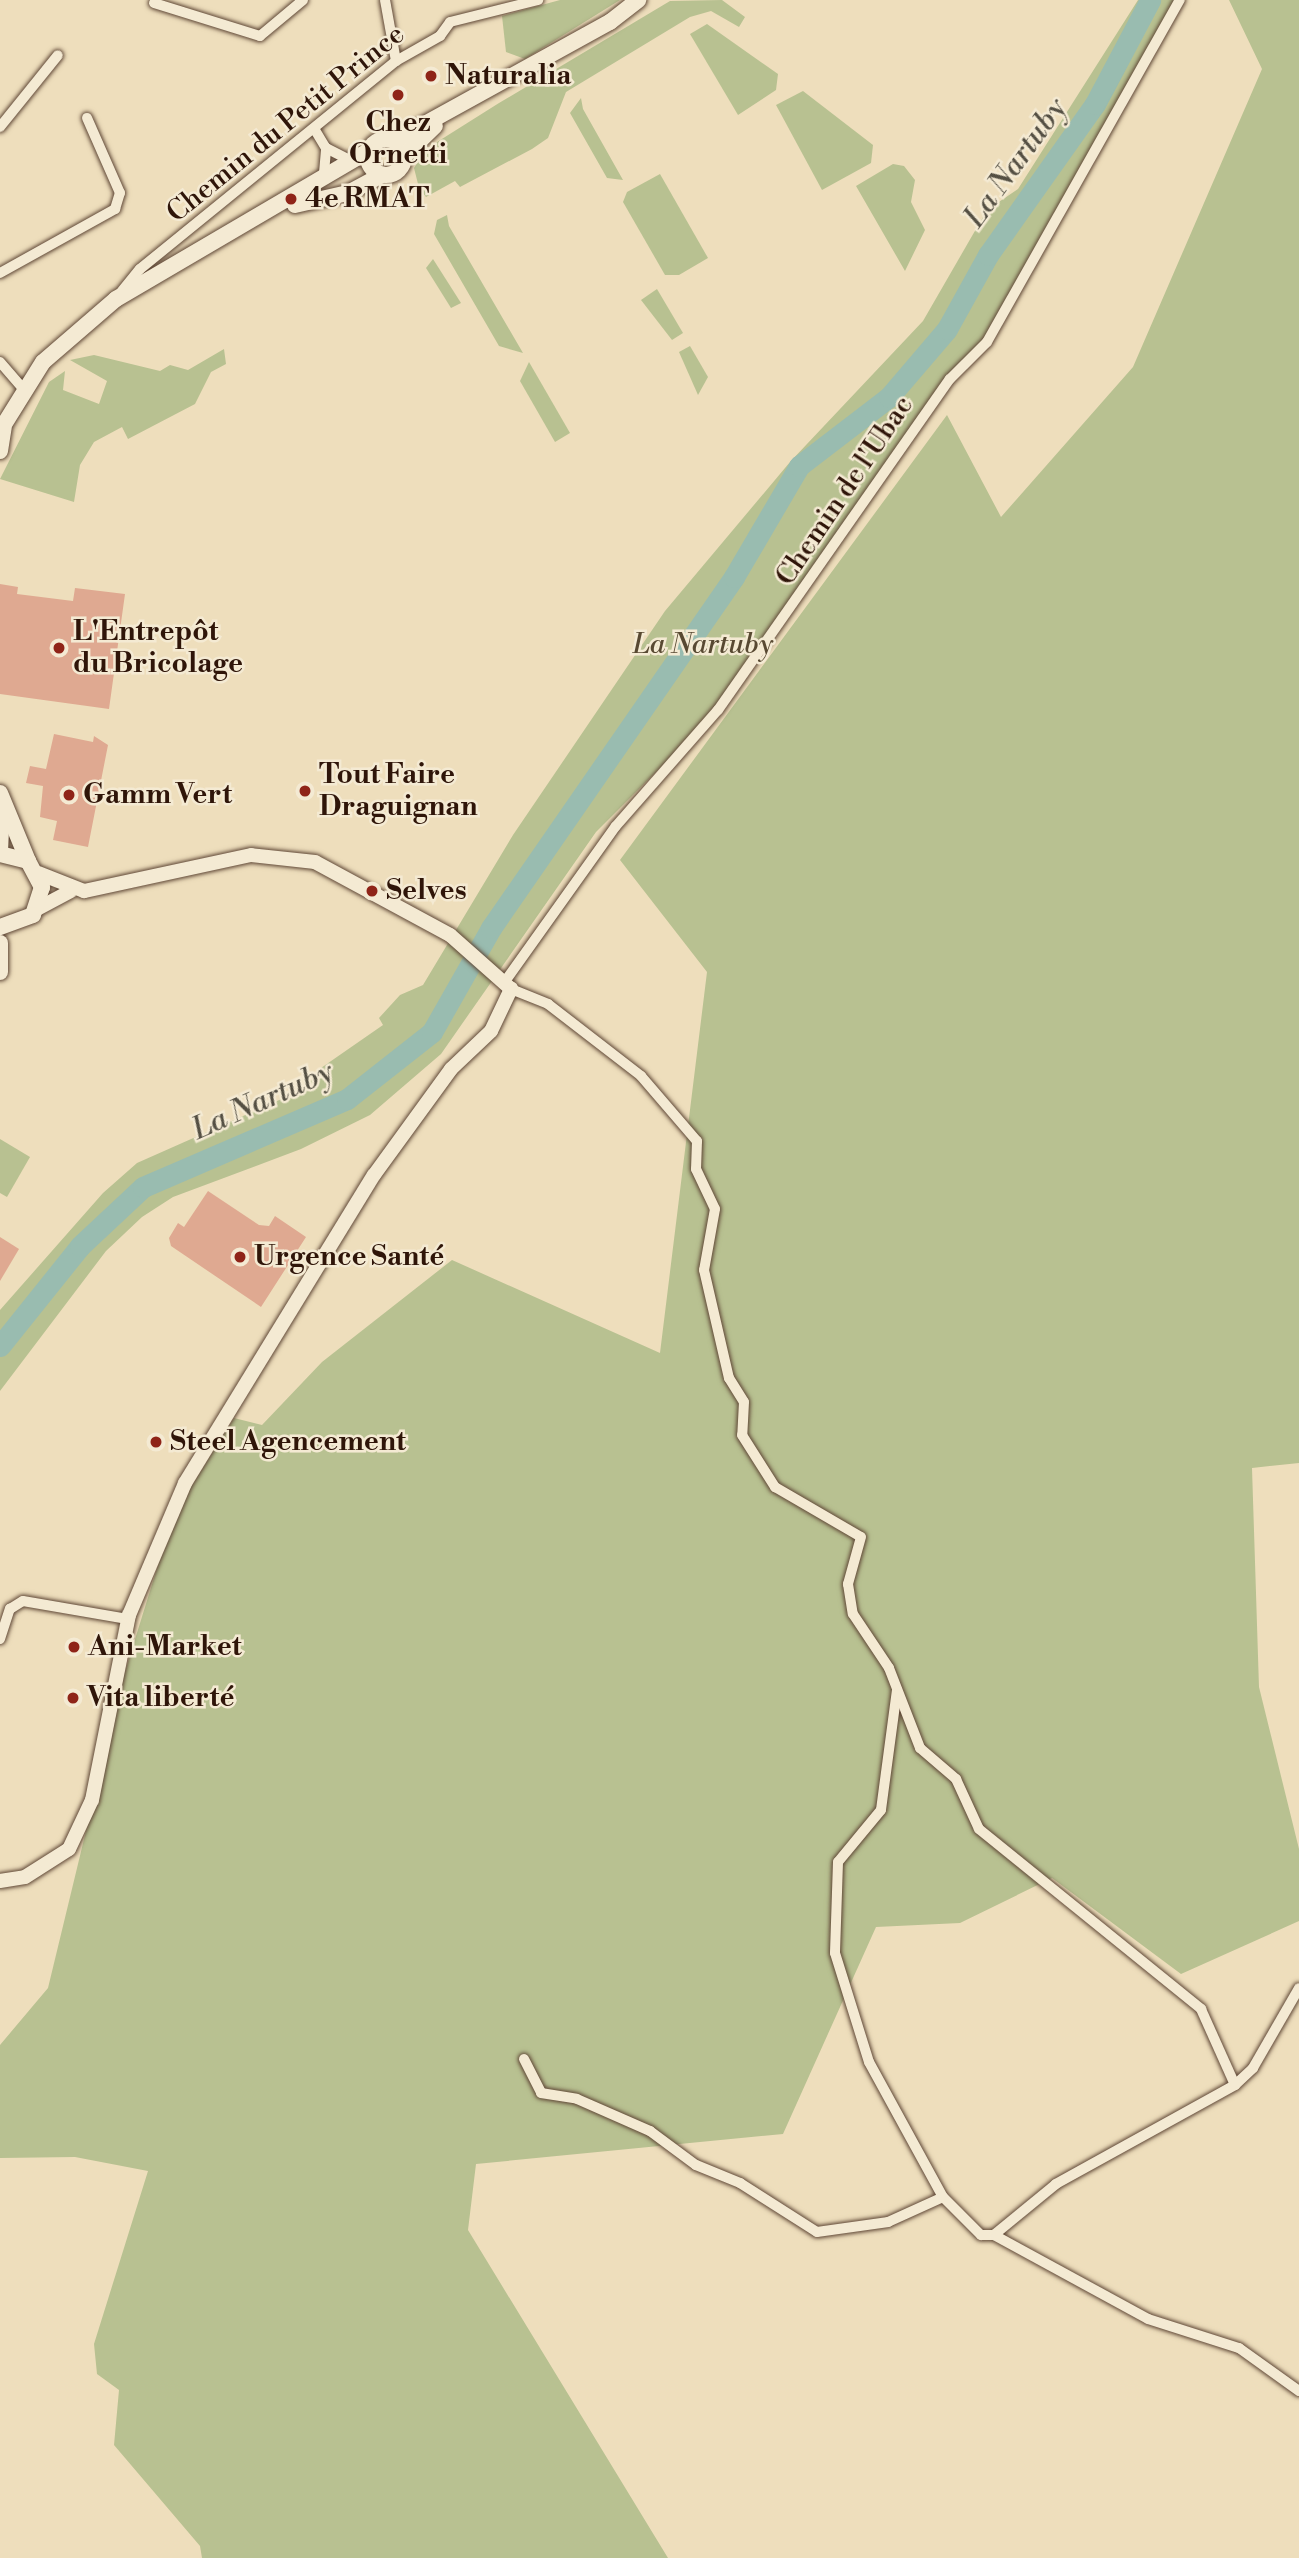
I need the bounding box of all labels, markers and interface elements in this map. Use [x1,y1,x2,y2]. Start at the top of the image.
street label: Chemin du Petit Prince [160,18,412,230]
place label: Naturalia [445,59,571,93]
marker: Naturalia [423,68,439,84]
marker: Chez Ornetti [390,87,406,103]
water label: La Nartuby [957,91,1075,235]
place label: Chez Ornetti [349,106,447,172]
place label: 4e RMAT [305,182,429,216]
marker: 4e RMAT [283,191,299,207]
street label: Chemin de l'Ubac [769,390,921,592]
place label: L'Entrepôt du Bricolage [73,615,243,681]
park label: La Nartuby [633,628,773,662]
marker: L'Entrepôt du Bricolage [51,640,67,656]
place label: Tout Faire Draguignan [319,758,478,824]
place label: Gamm Vert [83,778,232,812]
marker: Tout Faire Draguignan [297,783,313,799]
marker: Gamm Vert [61,787,77,803]
place label: Selves [386,874,467,908]
marker: Selves [364,883,380,899]
water label: La Nartuby [187,1054,339,1148]
place label: Urgence Santé [254,1240,444,1274]
marker: Urgence Santé [232,1249,248,1265]
place label: Steel Agencement [170,1425,406,1459]
marker: Steel Agencement [148,1434,164,1450]
place label: Ani-Market [88,1630,242,1664]
marker: Ani-Market [66,1639,82,1655]
place label: Vita liberté [87,1681,235,1715]
marker: Vita liberté [65,1690,81,1706]

